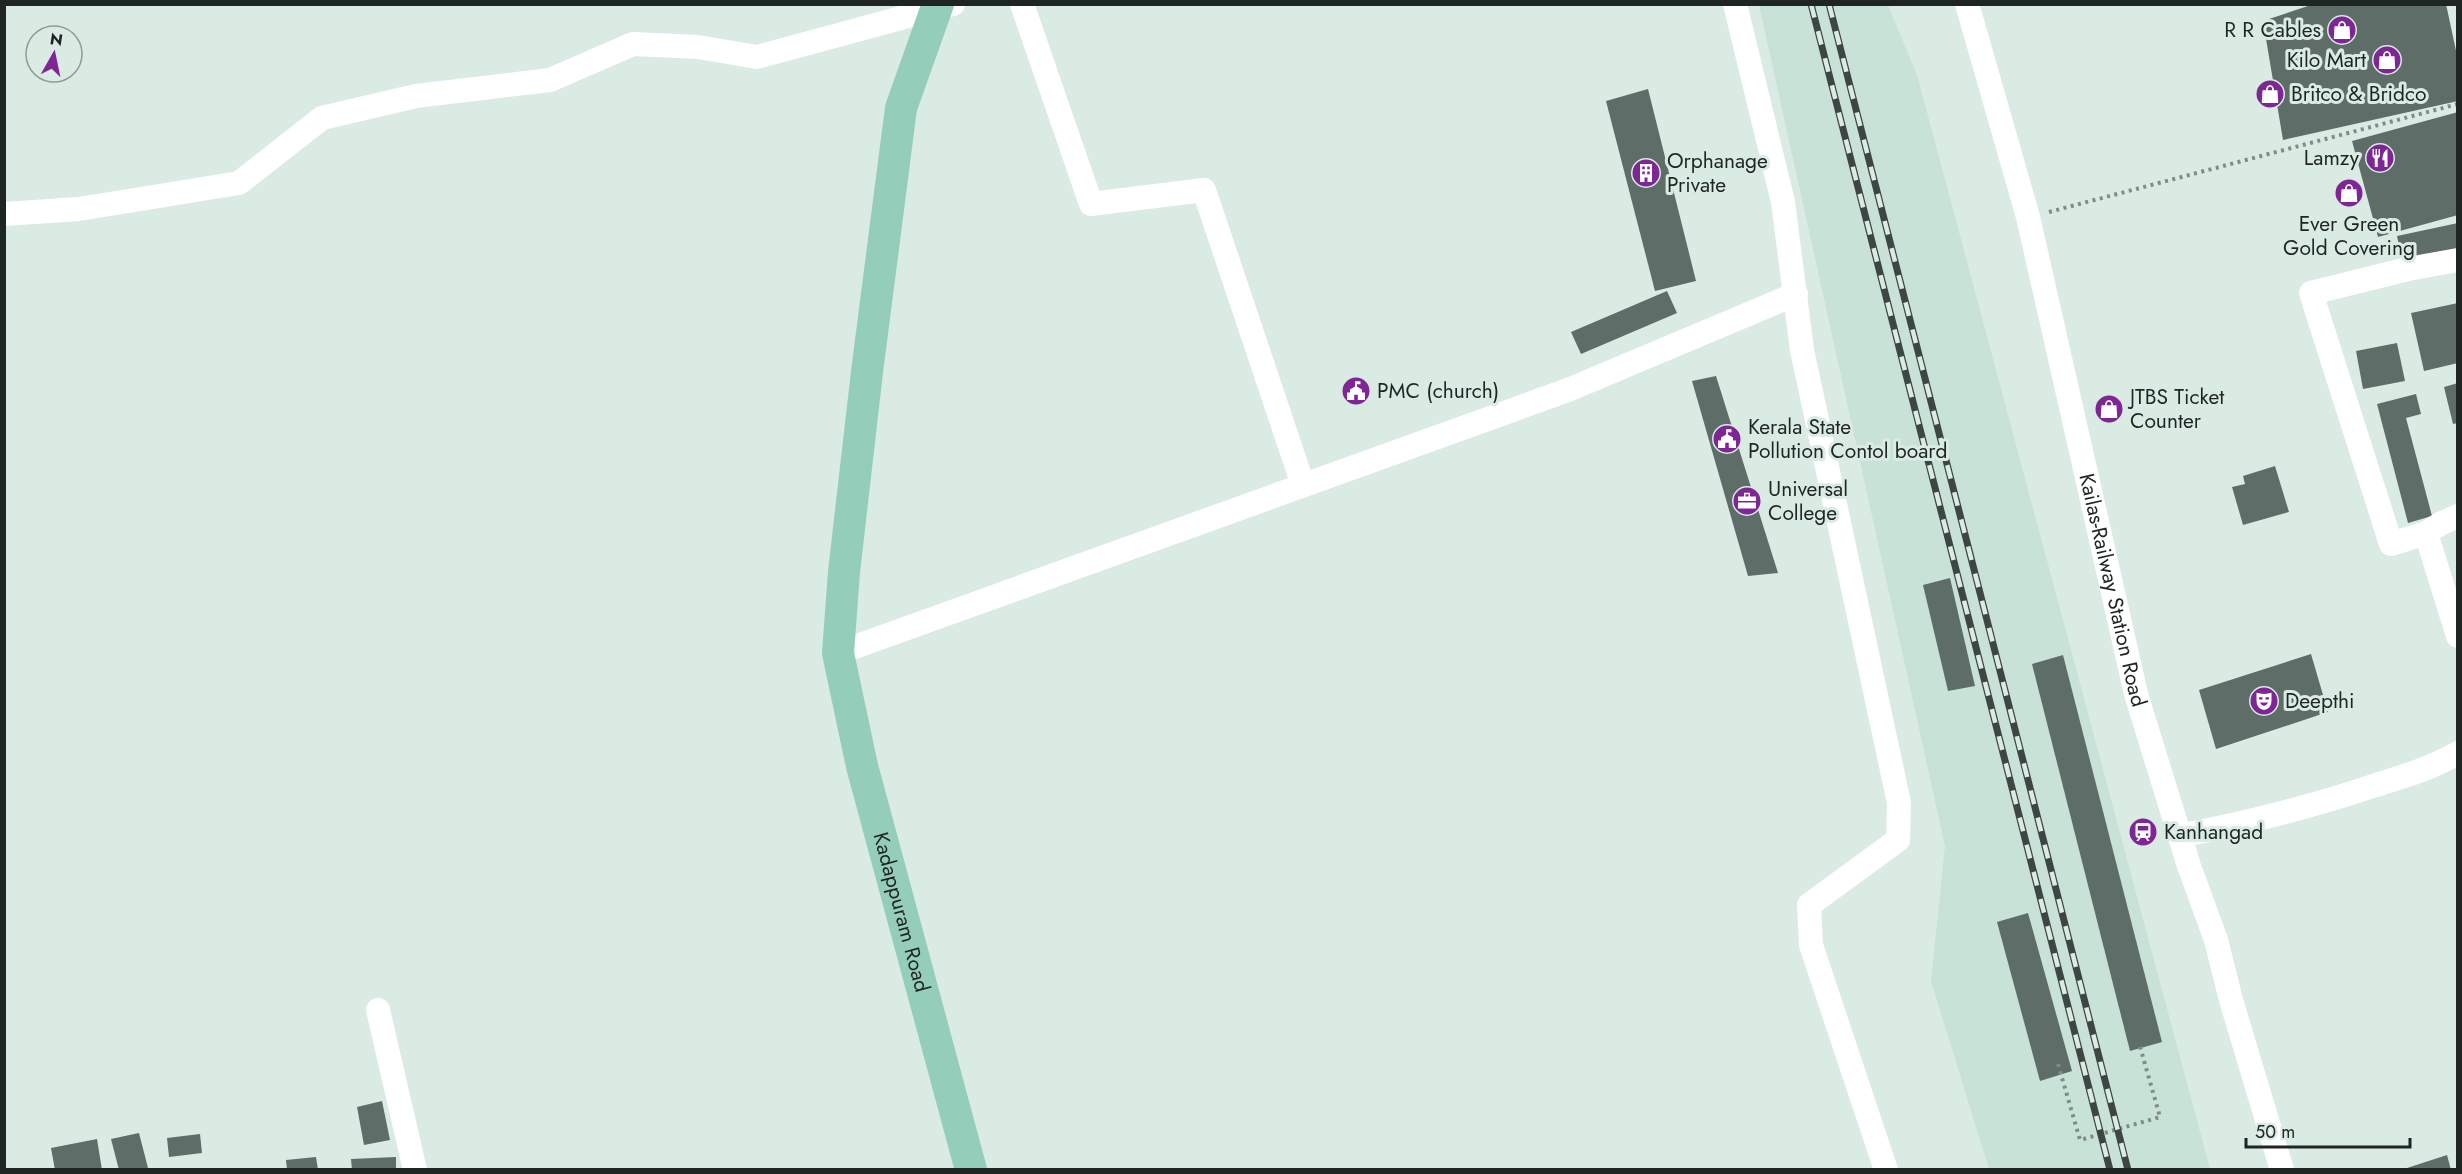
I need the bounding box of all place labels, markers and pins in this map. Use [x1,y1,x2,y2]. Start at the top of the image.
shop icon: R R Cables [2326,14,2358,46]
place label: R R Cables [2224,15,2321,45]
shop icon: Kilo Mart [2371,44,2403,76]
place label: Kilo Mart [2287,45,2366,75]
shop icon: Britco & Bridco [2254,78,2286,110]
place label: Britco & Bridco [2291,79,2427,109]
restaurant icon: Lamzy [2364,142,2396,174]
place label: Lamzy [2304,143,2360,173]
place label: Orphanage Private [1667,146,1768,200]
building icon: Orphanage Private [1630,157,1662,189]
shop icon: Ever Green Gold Covering [2333,177,2365,209]
place label: Ever Green Gold Covering [2283,209,2415,263]
public building icon: PMC (church) [1340,375,1372,407]
place label: PMC (church) [1377,376,1499,406]
place label: JTBS Ticket Counter [2127,382,2224,436]
shop icon: JTBS Ticket Counter [2093,393,2125,425]
place label: Kerala State Pollution Contol board [1748,412,1948,466]
public building icon: Kerala State Pollution Contol board [1711,423,1743,455]
place label: Universal College [1768,474,1848,528]
office icon: Universal College [1731,485,1763,517]
theatre icon: Deepthi [2248,685,2280,717]
place label: Deepthi [2285,686,2354,716]
station icon: Kanhangad [2127,816,2159,848]
place label: Kanhangad [2164,817,2263,847]

